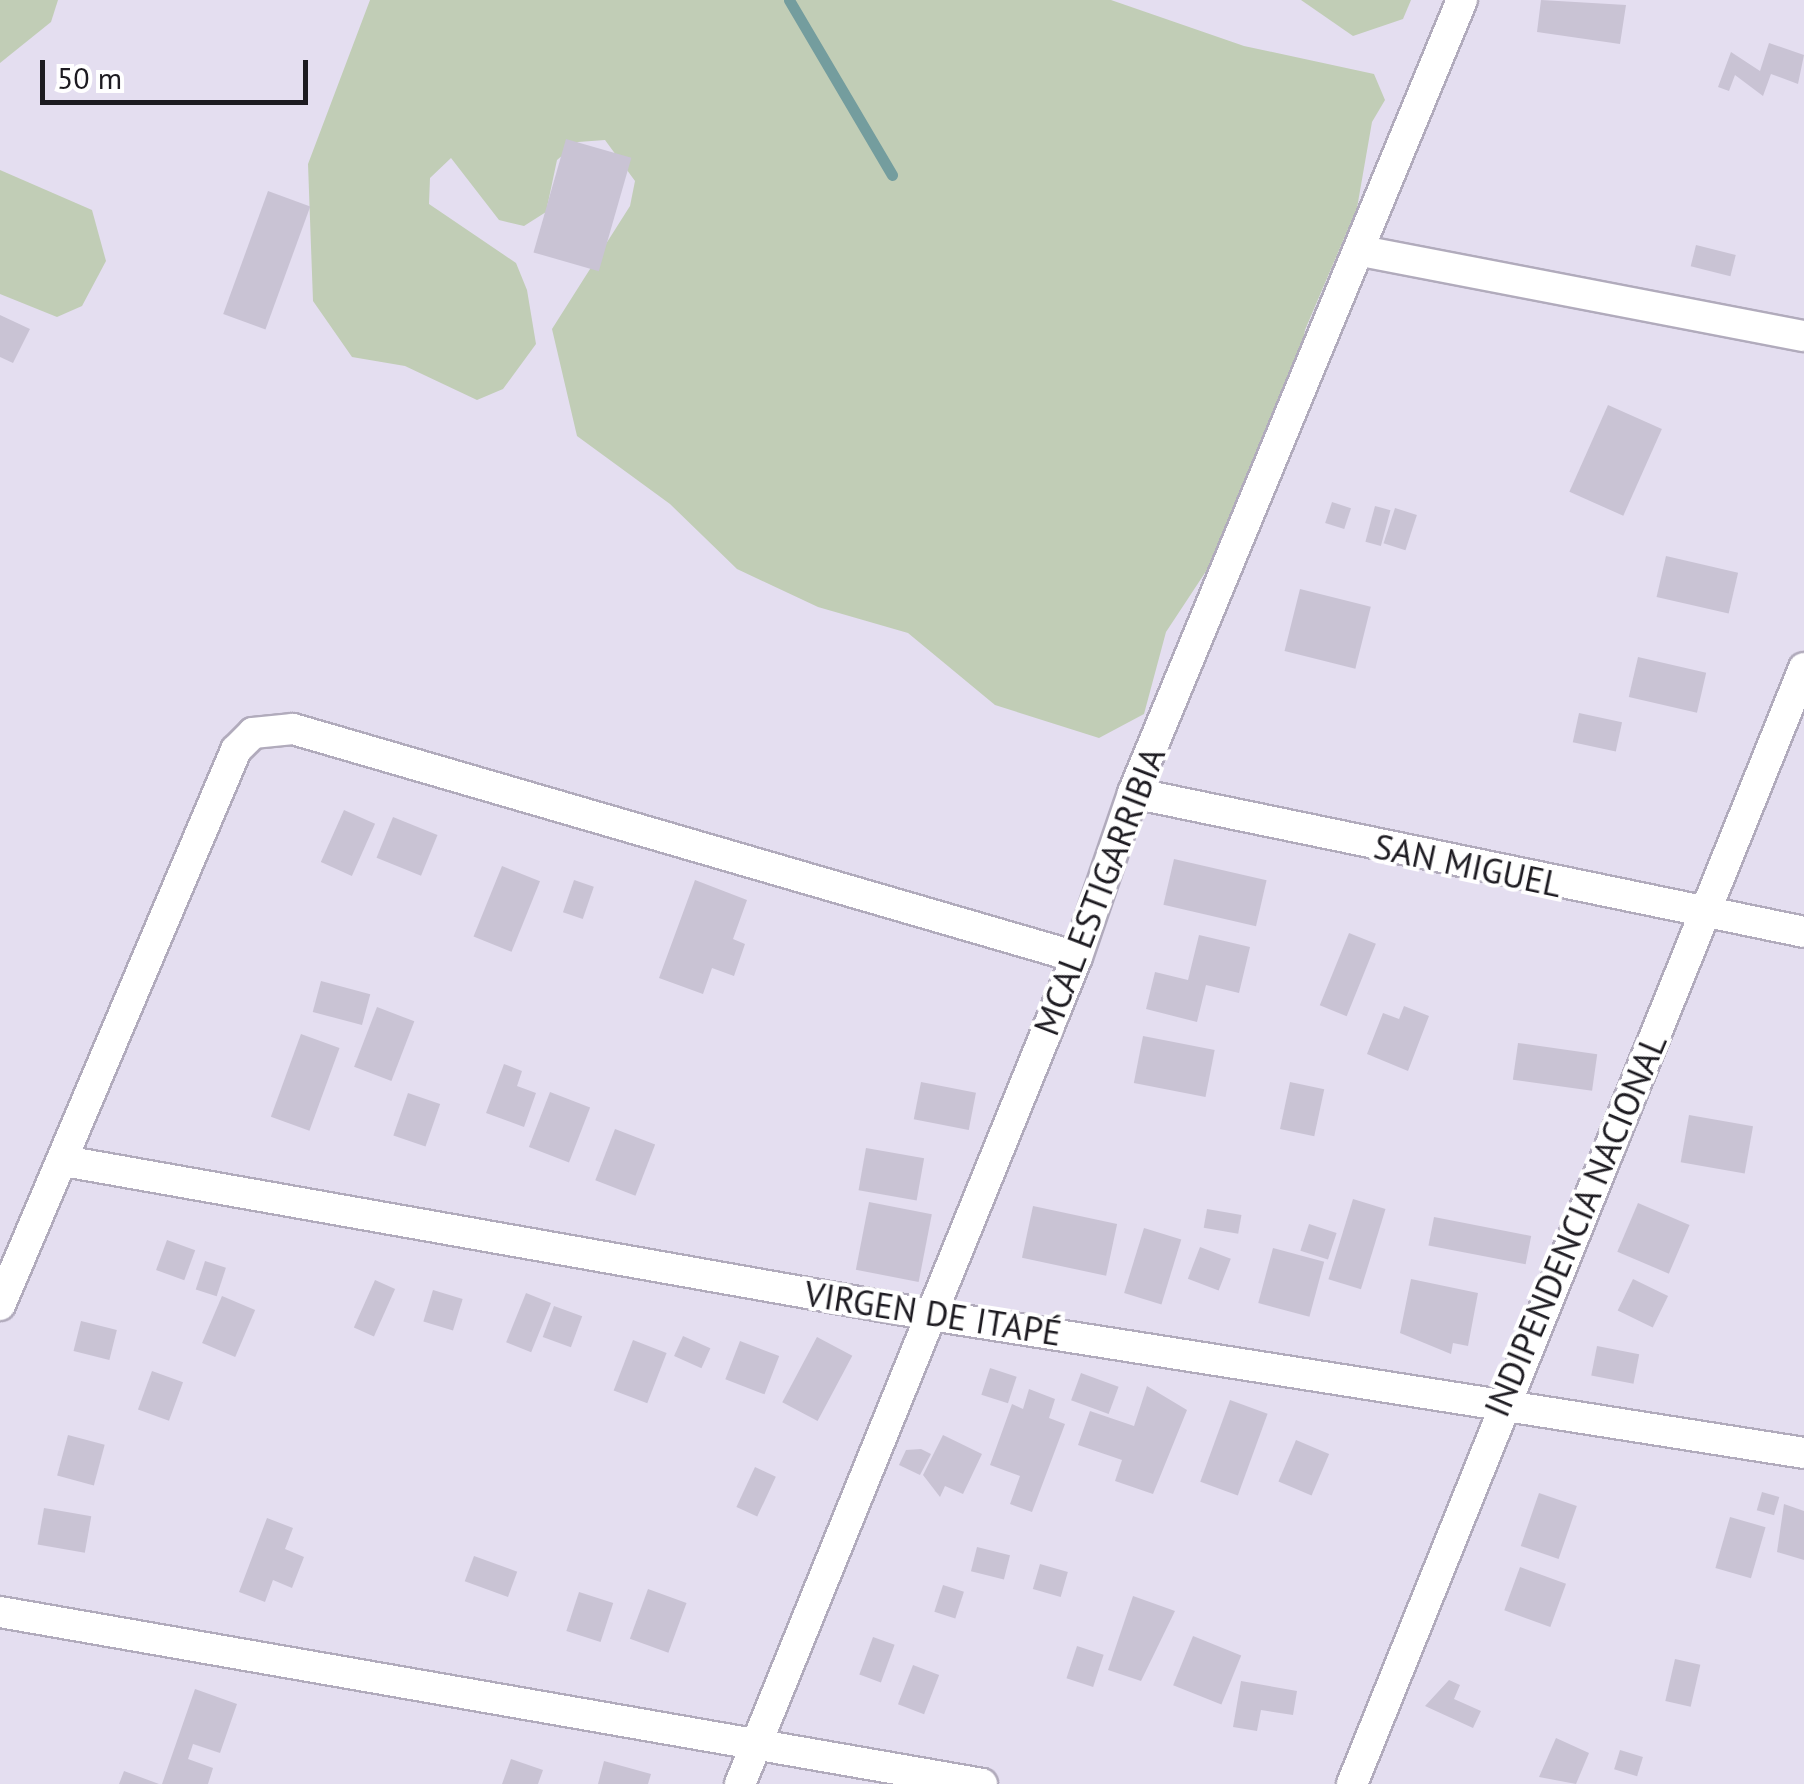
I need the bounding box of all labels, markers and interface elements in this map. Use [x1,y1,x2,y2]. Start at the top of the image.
scale bar [45,40,312,102]
text: 50 m [57,58,122,97]
street label: MCAL ESTIGARRIBIA [1024,740,1174,1042]
street label: SAN MIGUEL [1370,825,1566,905]
street label: INDIPENDENCIA NACIONAL [1475,1027,1675,1423]
street label: VIRGEN DE ITAPÉ [802,1272,1064,1354]

